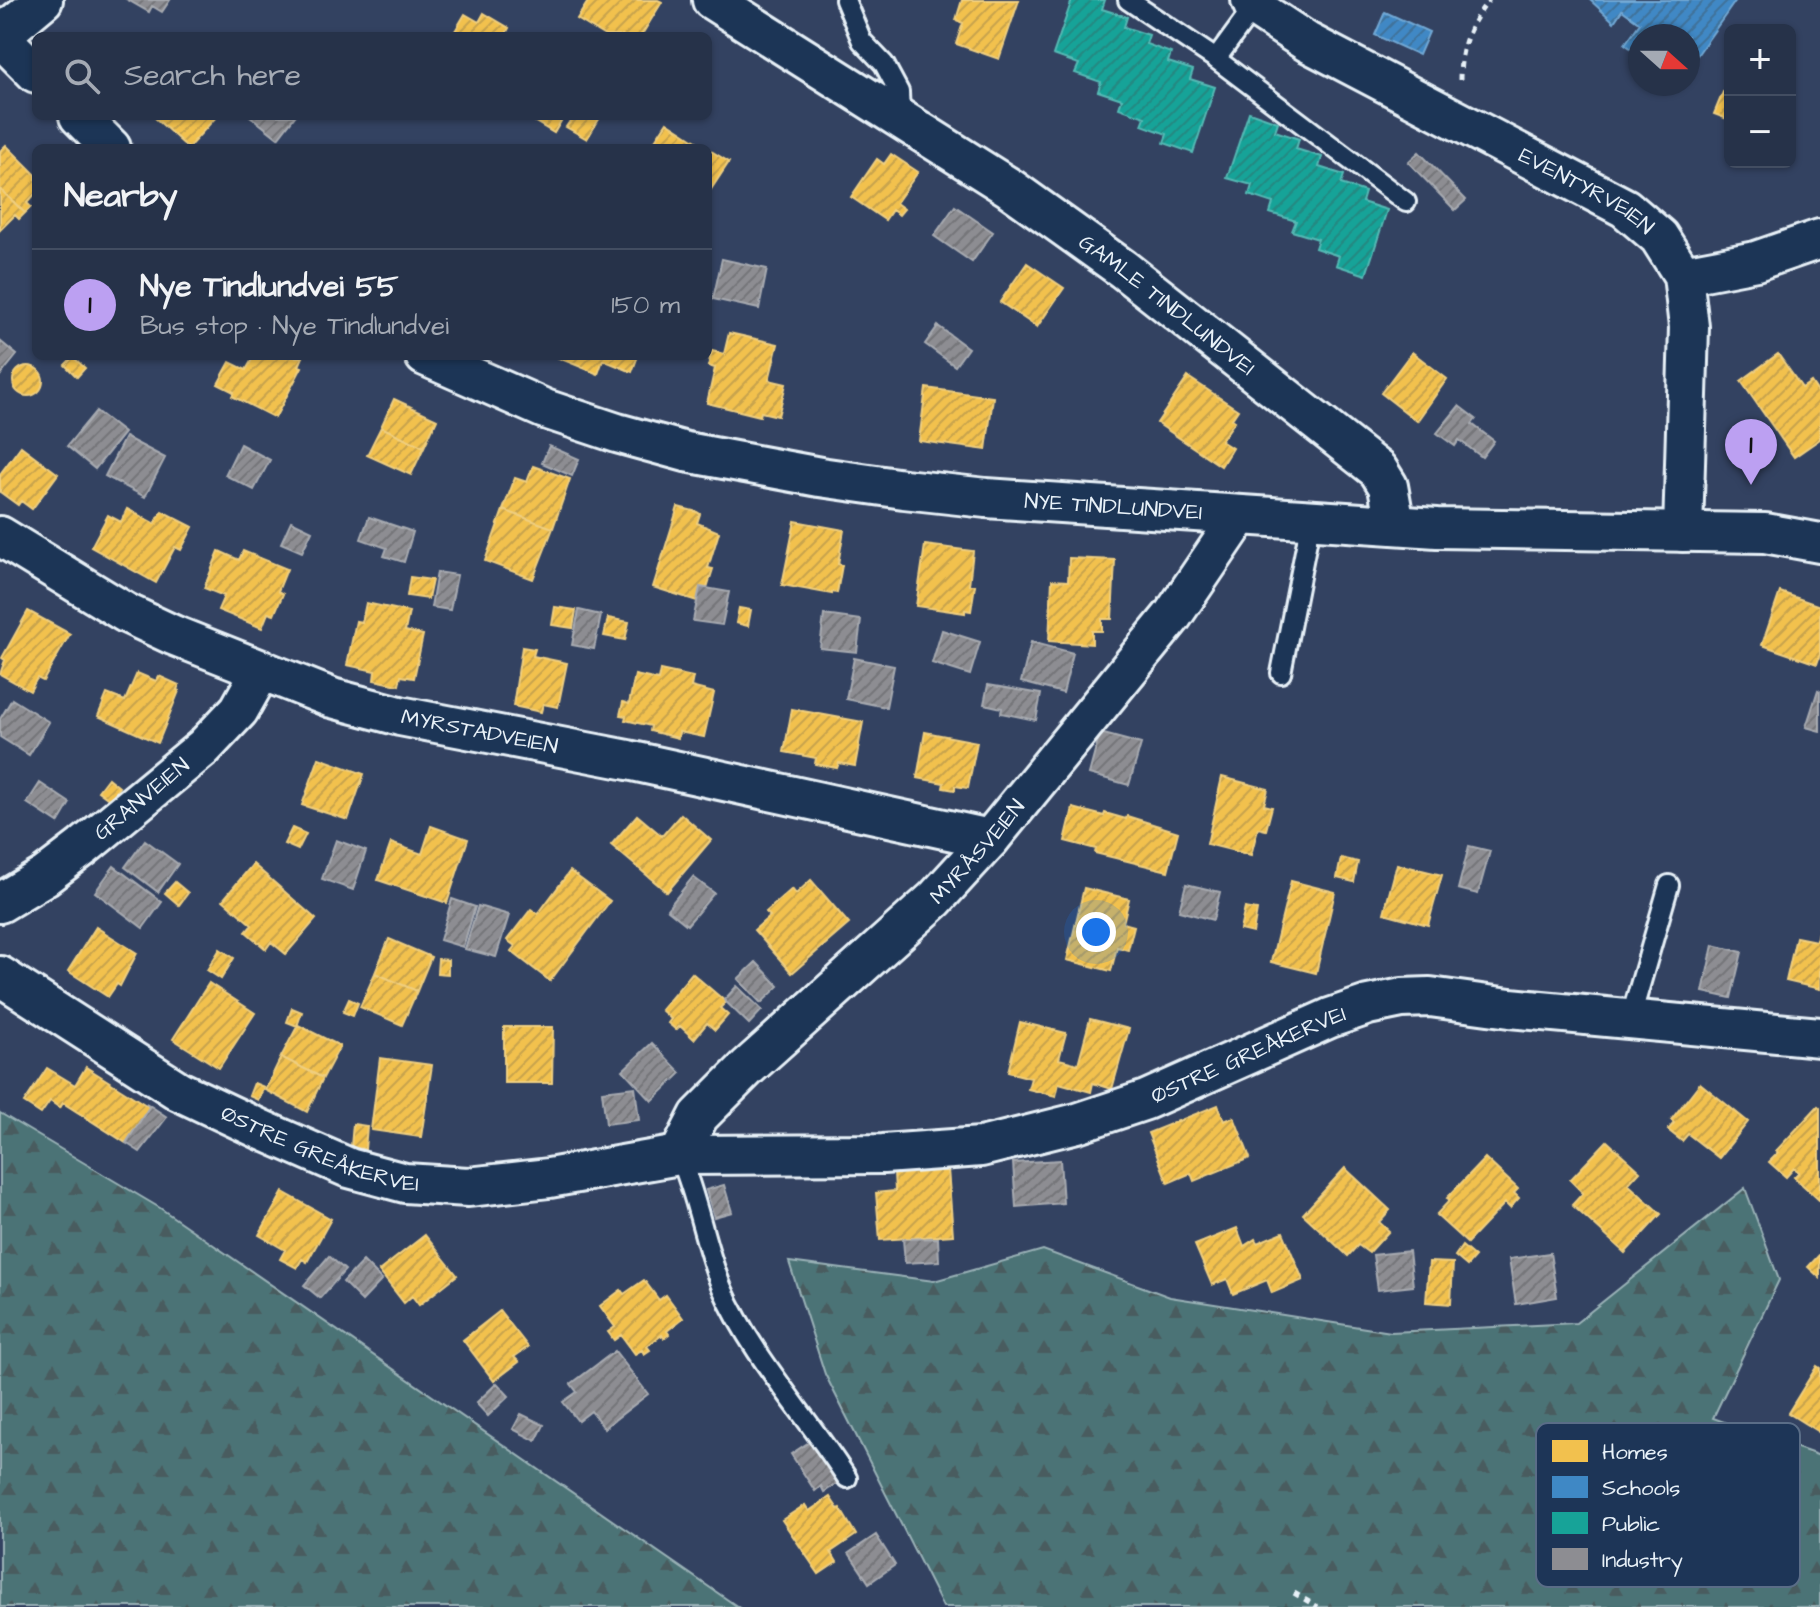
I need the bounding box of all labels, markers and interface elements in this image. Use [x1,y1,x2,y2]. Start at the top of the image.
north arrow [1628,24,1700,96]
map controls [1724,24,1796,168]
button: + [1724,24,1796,96]
search box [32,32,712,120]
icon: search [60,54,104,98]
text: Search here [124,55,301,97]
button: − [1724,96,1796,168]
street label: EVENTYRVEIEN [1513,140,1661,242]
text: Nearby [64,172,178,220]
street label: GAMLE TINDLUNDVEI [1072,227,1262,383]
text: Nye Tindlundvei 55 [140,266,398,308]
text: 1 [88,287,92,323]
text: 150 m [611,287,680,323]
text: Bus stop · Nye Tindlundvei [140,308,449,344]
pin: 1 [1725,419,1777,485]
street label: NYE TINDLUNDVEI [1023,485,1203,528]
street label: MYRSTADVEIEN [399,701,561,762]
street label: GRANVEIEN [87,750,196,848]
street label: MYRÅSVEIEN [922,792,1032,911]
your location [1076,912,1116,952]
street label: ØSTRE GREÅKERVEI [1146,998,1350,1111]
street label: ØSTRE GREÅKERVEI [216,1097,420,1199]
legend [1536,1423,1800,1587]
text: Homes [1602,1437,1668,1468]
text: Schools [1602,1473,1680,1504]
text: Public [1602,1509,1660,1540]
text: Industry [1602,1545,1683,1577]

